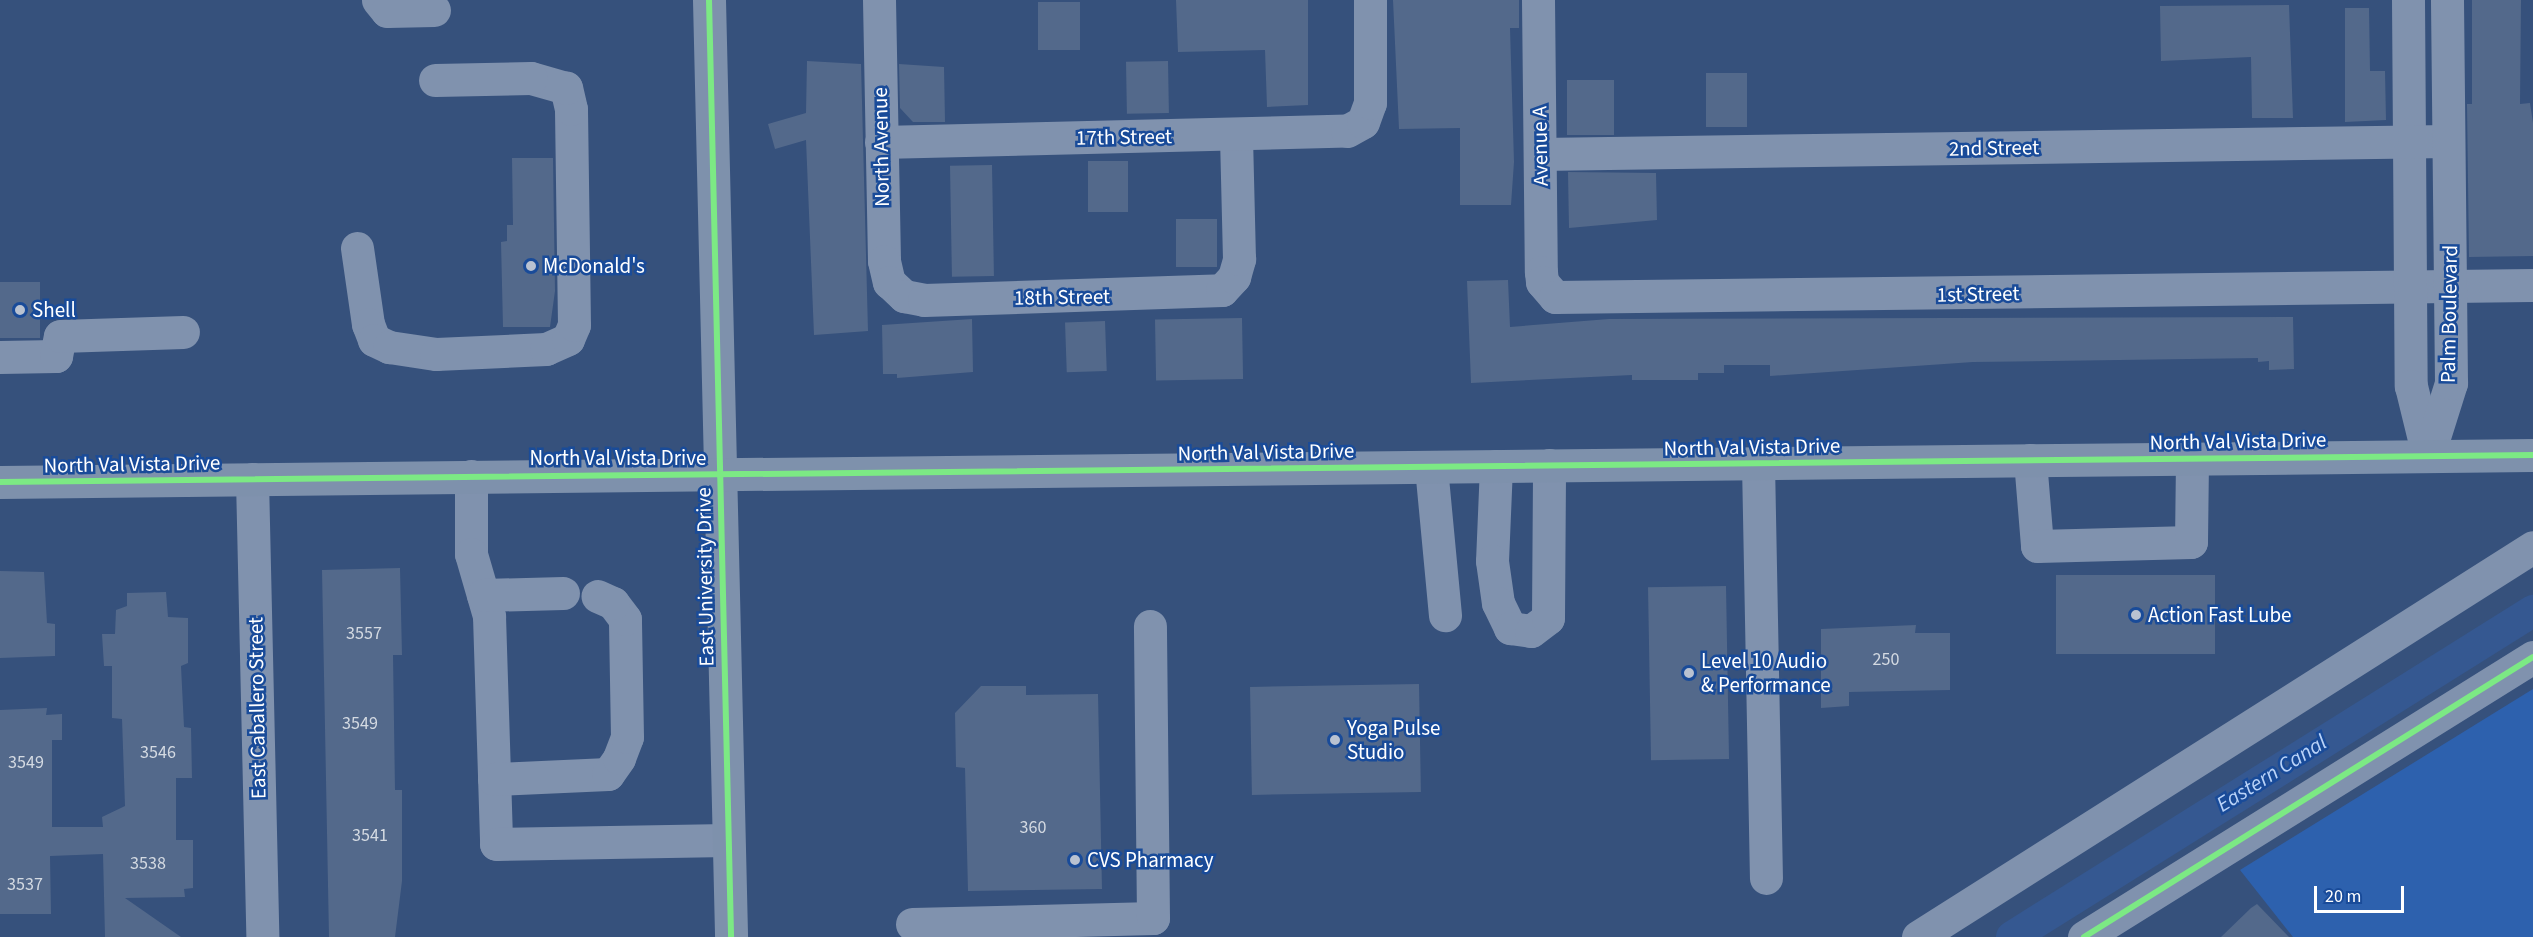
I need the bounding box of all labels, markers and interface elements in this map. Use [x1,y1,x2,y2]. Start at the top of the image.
street label: North Avenue [867,87,895,207]
street label: Avenue A [1527,106,1553,186]
street label: 17th Street [1076,124,1172,150]
street label: 2nd Street [1949,135,2039,161]
street label: Palm Boulevard [2435,245,2463,383]
place label: McDonald's [543,253,645,279]
marker: McDonald's [524,259,538,273]
street label: 1st Street [1936,281,2020,307]
street label: 18th Street [1014,284,1110,310]
place label: Shell [32,297,76,323]
marker: Shell [13,303,27,317]
street label: North Val Vista Drive [2149,427,2327,455]
street label: North Val Vista Drive [1663,433,1841,461]
street label: North Val Vista Drive [1177,438,1355,466]
street label: North Val Vista Drive [530,445,706,471]
street label: North Val Vista Drive [43,450,221,478]
street label: East University Drive [691,487,719,667]
place label: Action Fast Lube [2148,602,2291,628]
marker: Action Fast Lube [2129,608,2143,622]
street label: East Caballero Street [243,617,271,799]
house number: 3557 [346,623,382,645]
place label: Level 10 Audio & Performance [1701,648,1831,698]
house number: 250 [1873,649,1899,671]
marker: Level 10 Audio & Performance [1682,666,1696,680]
house number: 3549 [342,713,378,735]
place label: Yoga Pulse Studio [1347,715,1440,765]
water label: Eastern Canal [2212,730,2332,818]
marker: Yoga Pulse Studio [1328,733,1342,747]
house number: 3546 [140,742,176,764]
house number: 3549 [8,752,44,774]
house number: 360 [1020,817,1046,839]
house number: 3541 [352,825,388,847]
place label: CVS Pharmacy [1087,847,1214,873]
house number: 3538 [130,853,166,875]
marker: CVS Pharmacy [1068,853,1082,867]
house number: 3537 [7,874,43,896]
scale bar [2317,874,2407,912]
text: 20 m [2325,884,2361,909]

